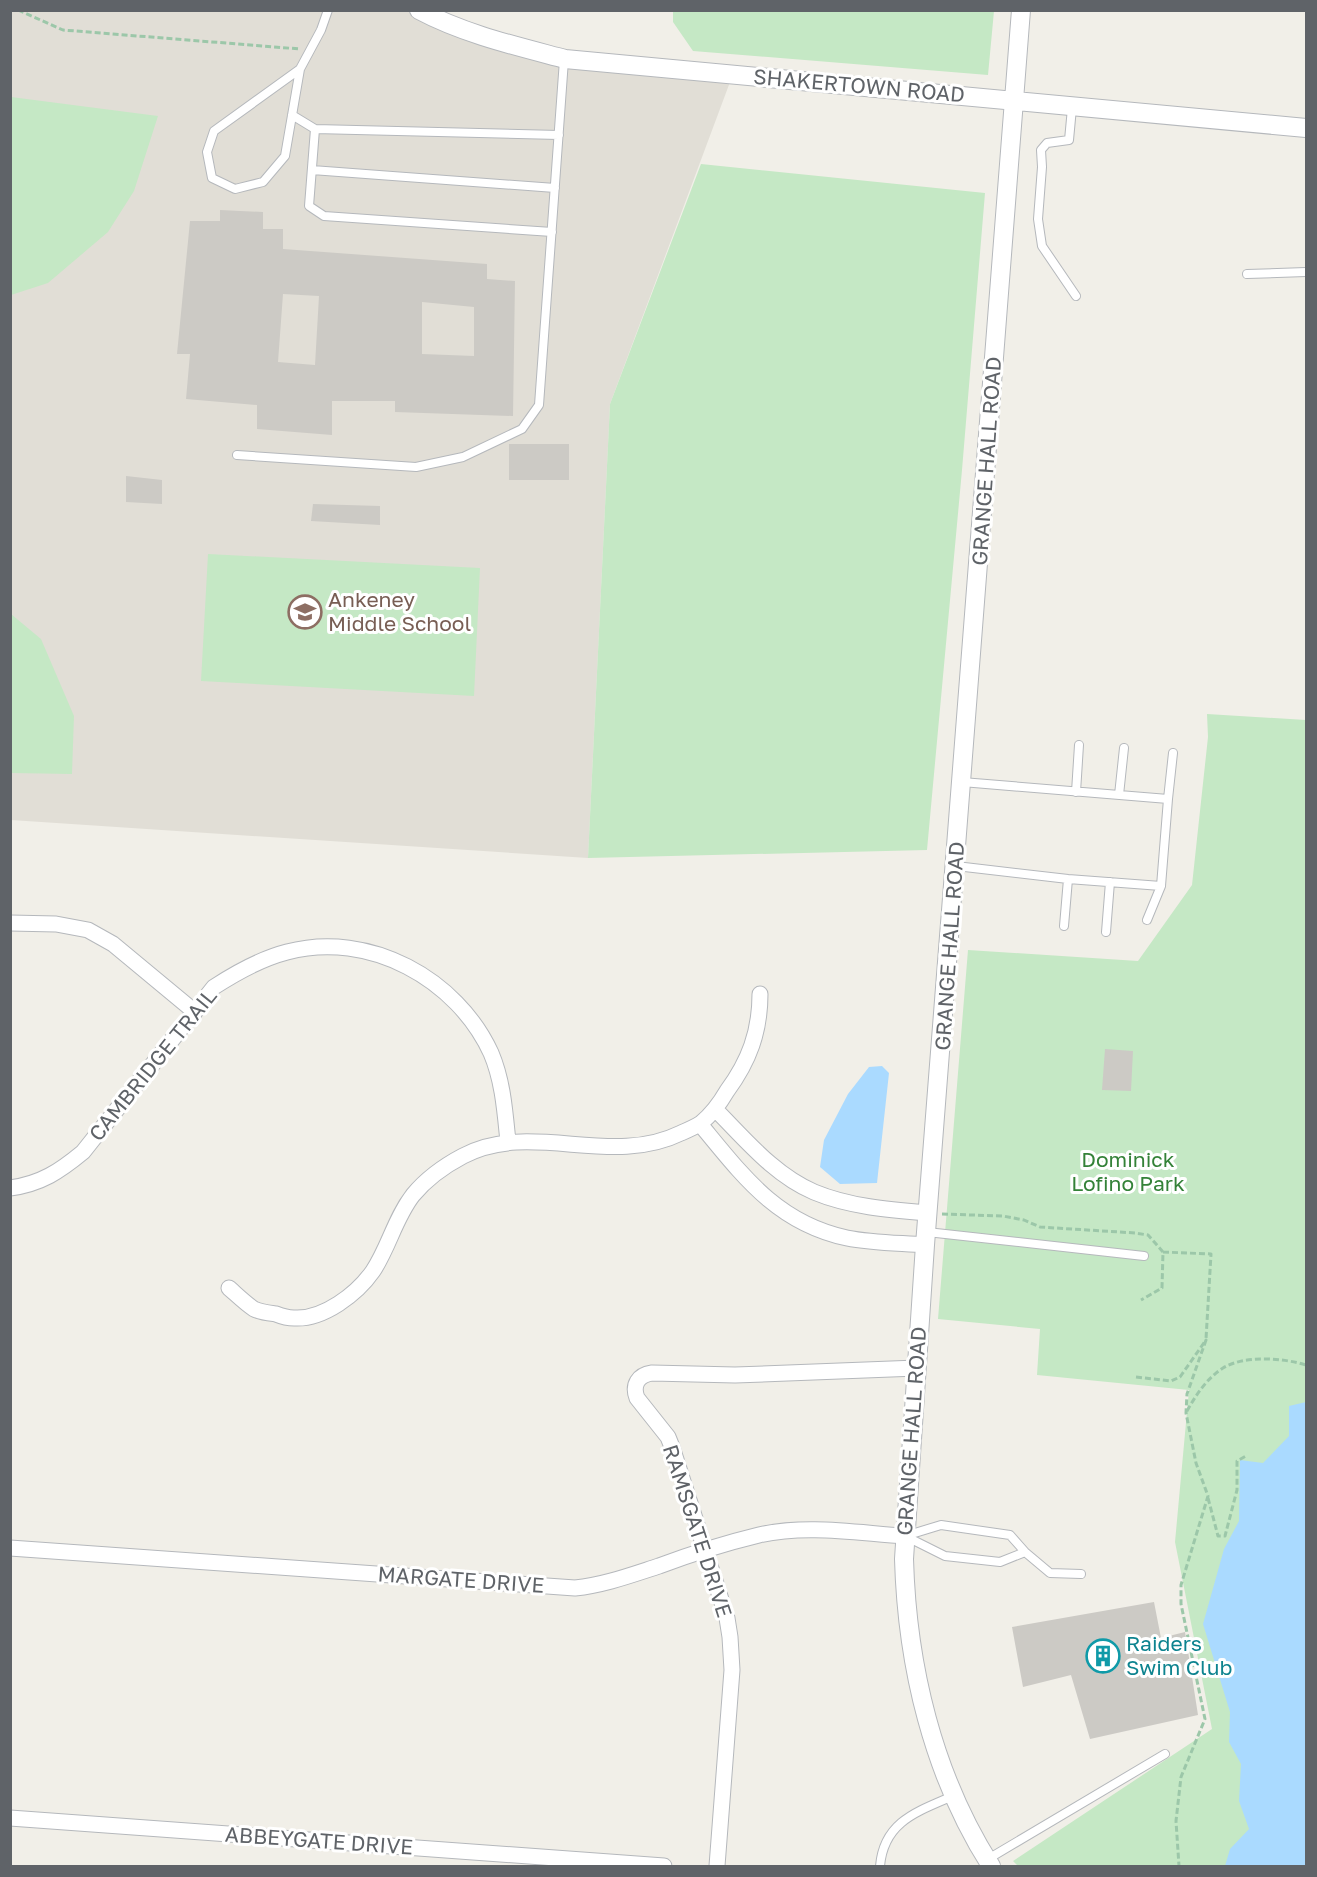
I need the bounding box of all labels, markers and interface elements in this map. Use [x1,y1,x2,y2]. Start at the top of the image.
street label: SHAKERTOWN ROAD [752,63,966,107]
street label: GRANGE HALL ROAD [966,356,1006,566]
place label: Ankeney Middle School [328,586,471,636]
school or university icon: Ankeney Middle School [287,594,323,630]
street label: GRANGE HALL ROAD [929,841,969,1051]
street label: CAMBRIDGE TRAIL [83,983,222,1146]
park label: Dominick Lofino Park [1071,1146,1185,1196]
street label: GRANGE HALL ROAD [891,1326,931,1536]
street label: RAMSGATE DRIVE [658,1441,738,1620]
street label: MARGATE DRIVE [377,1560,545,1598]
place label: Raiders Swim Club [1126,1630,1232,1680]
building icon: Raiders Swim Club [1085,1638,1121,1674]
street label: ABBEYGATE DRIVE [224,1820,414,1860]

